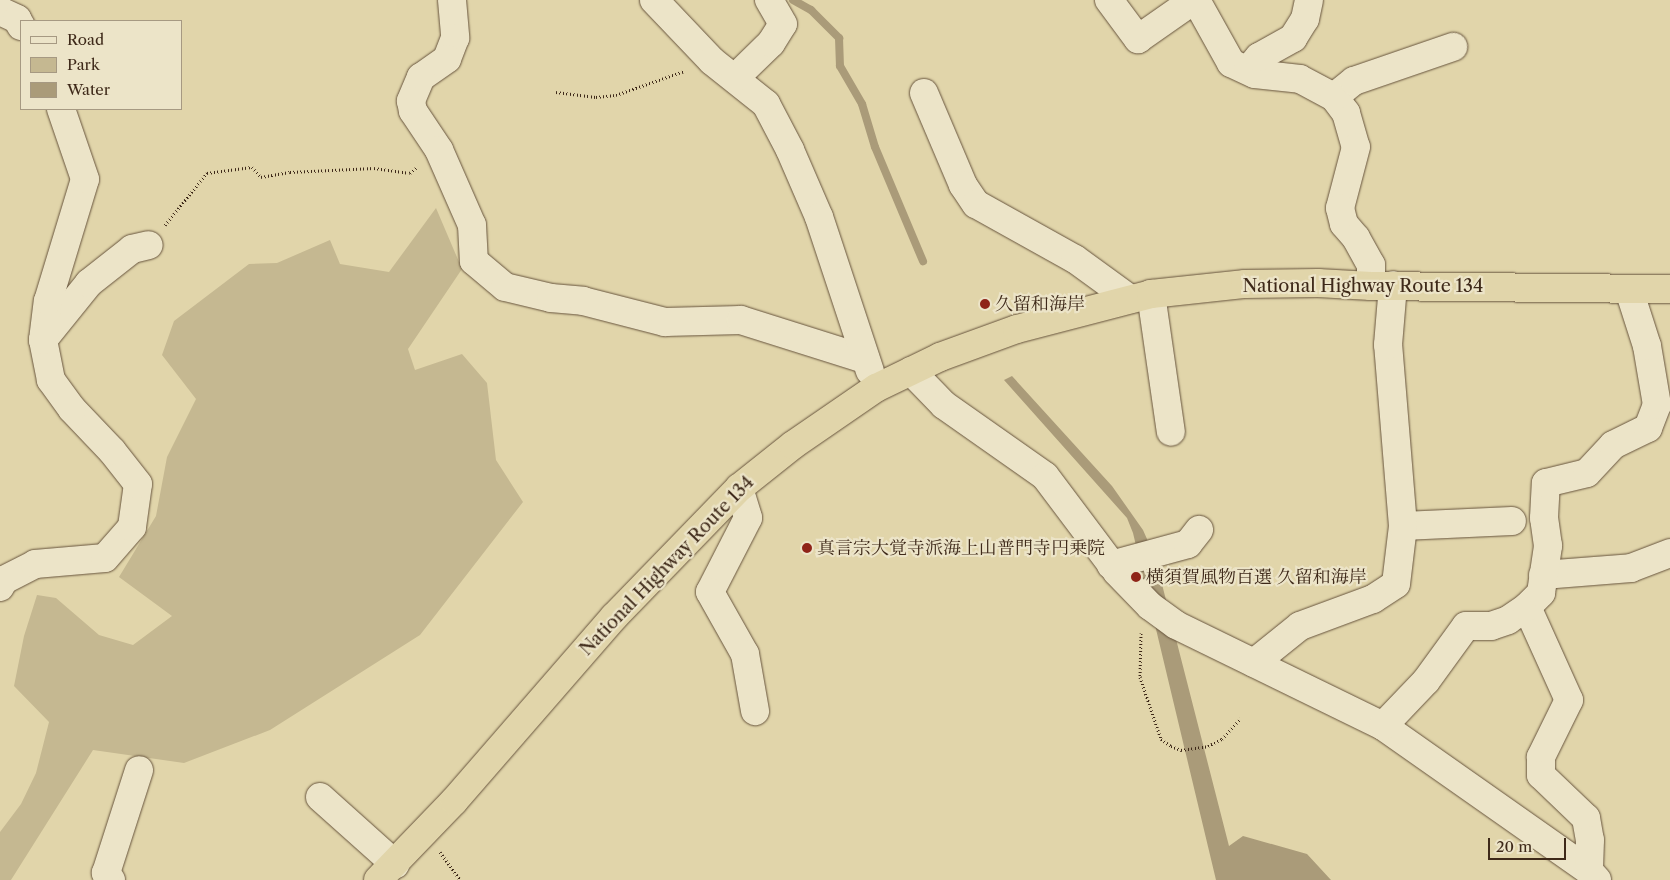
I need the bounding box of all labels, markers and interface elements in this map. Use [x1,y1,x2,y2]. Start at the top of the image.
legend [20,20,182,110]
text: Road [67,30,104,49]
text: Park [67,55,100,74]
text: Water [67,80,110,99]
street label: National Highway Route 134 [1242,275,1484,297]
place label: 久留和海岸 [995,293,1085,315]
marker: 久留和海岸 [979,298,991,310]
street label: National Highway Route 134 [575,472,759,660]
place label: 真言宗大覚寺派海上山普門寺円乗院 [817,537,1105,559]
marker: 真言宗大覚寺派海上山普門寺円乗院 [801,542,813,554]
place label: 横須賀風物百選 久留和海岸 [1146,566,1367,588]
marker: 横須賀風物百選 久留和海岸 [1130,571,1142,583]
scale bar [1490,828,1568,860]
text: 20 m [1496,837,1532,856]

